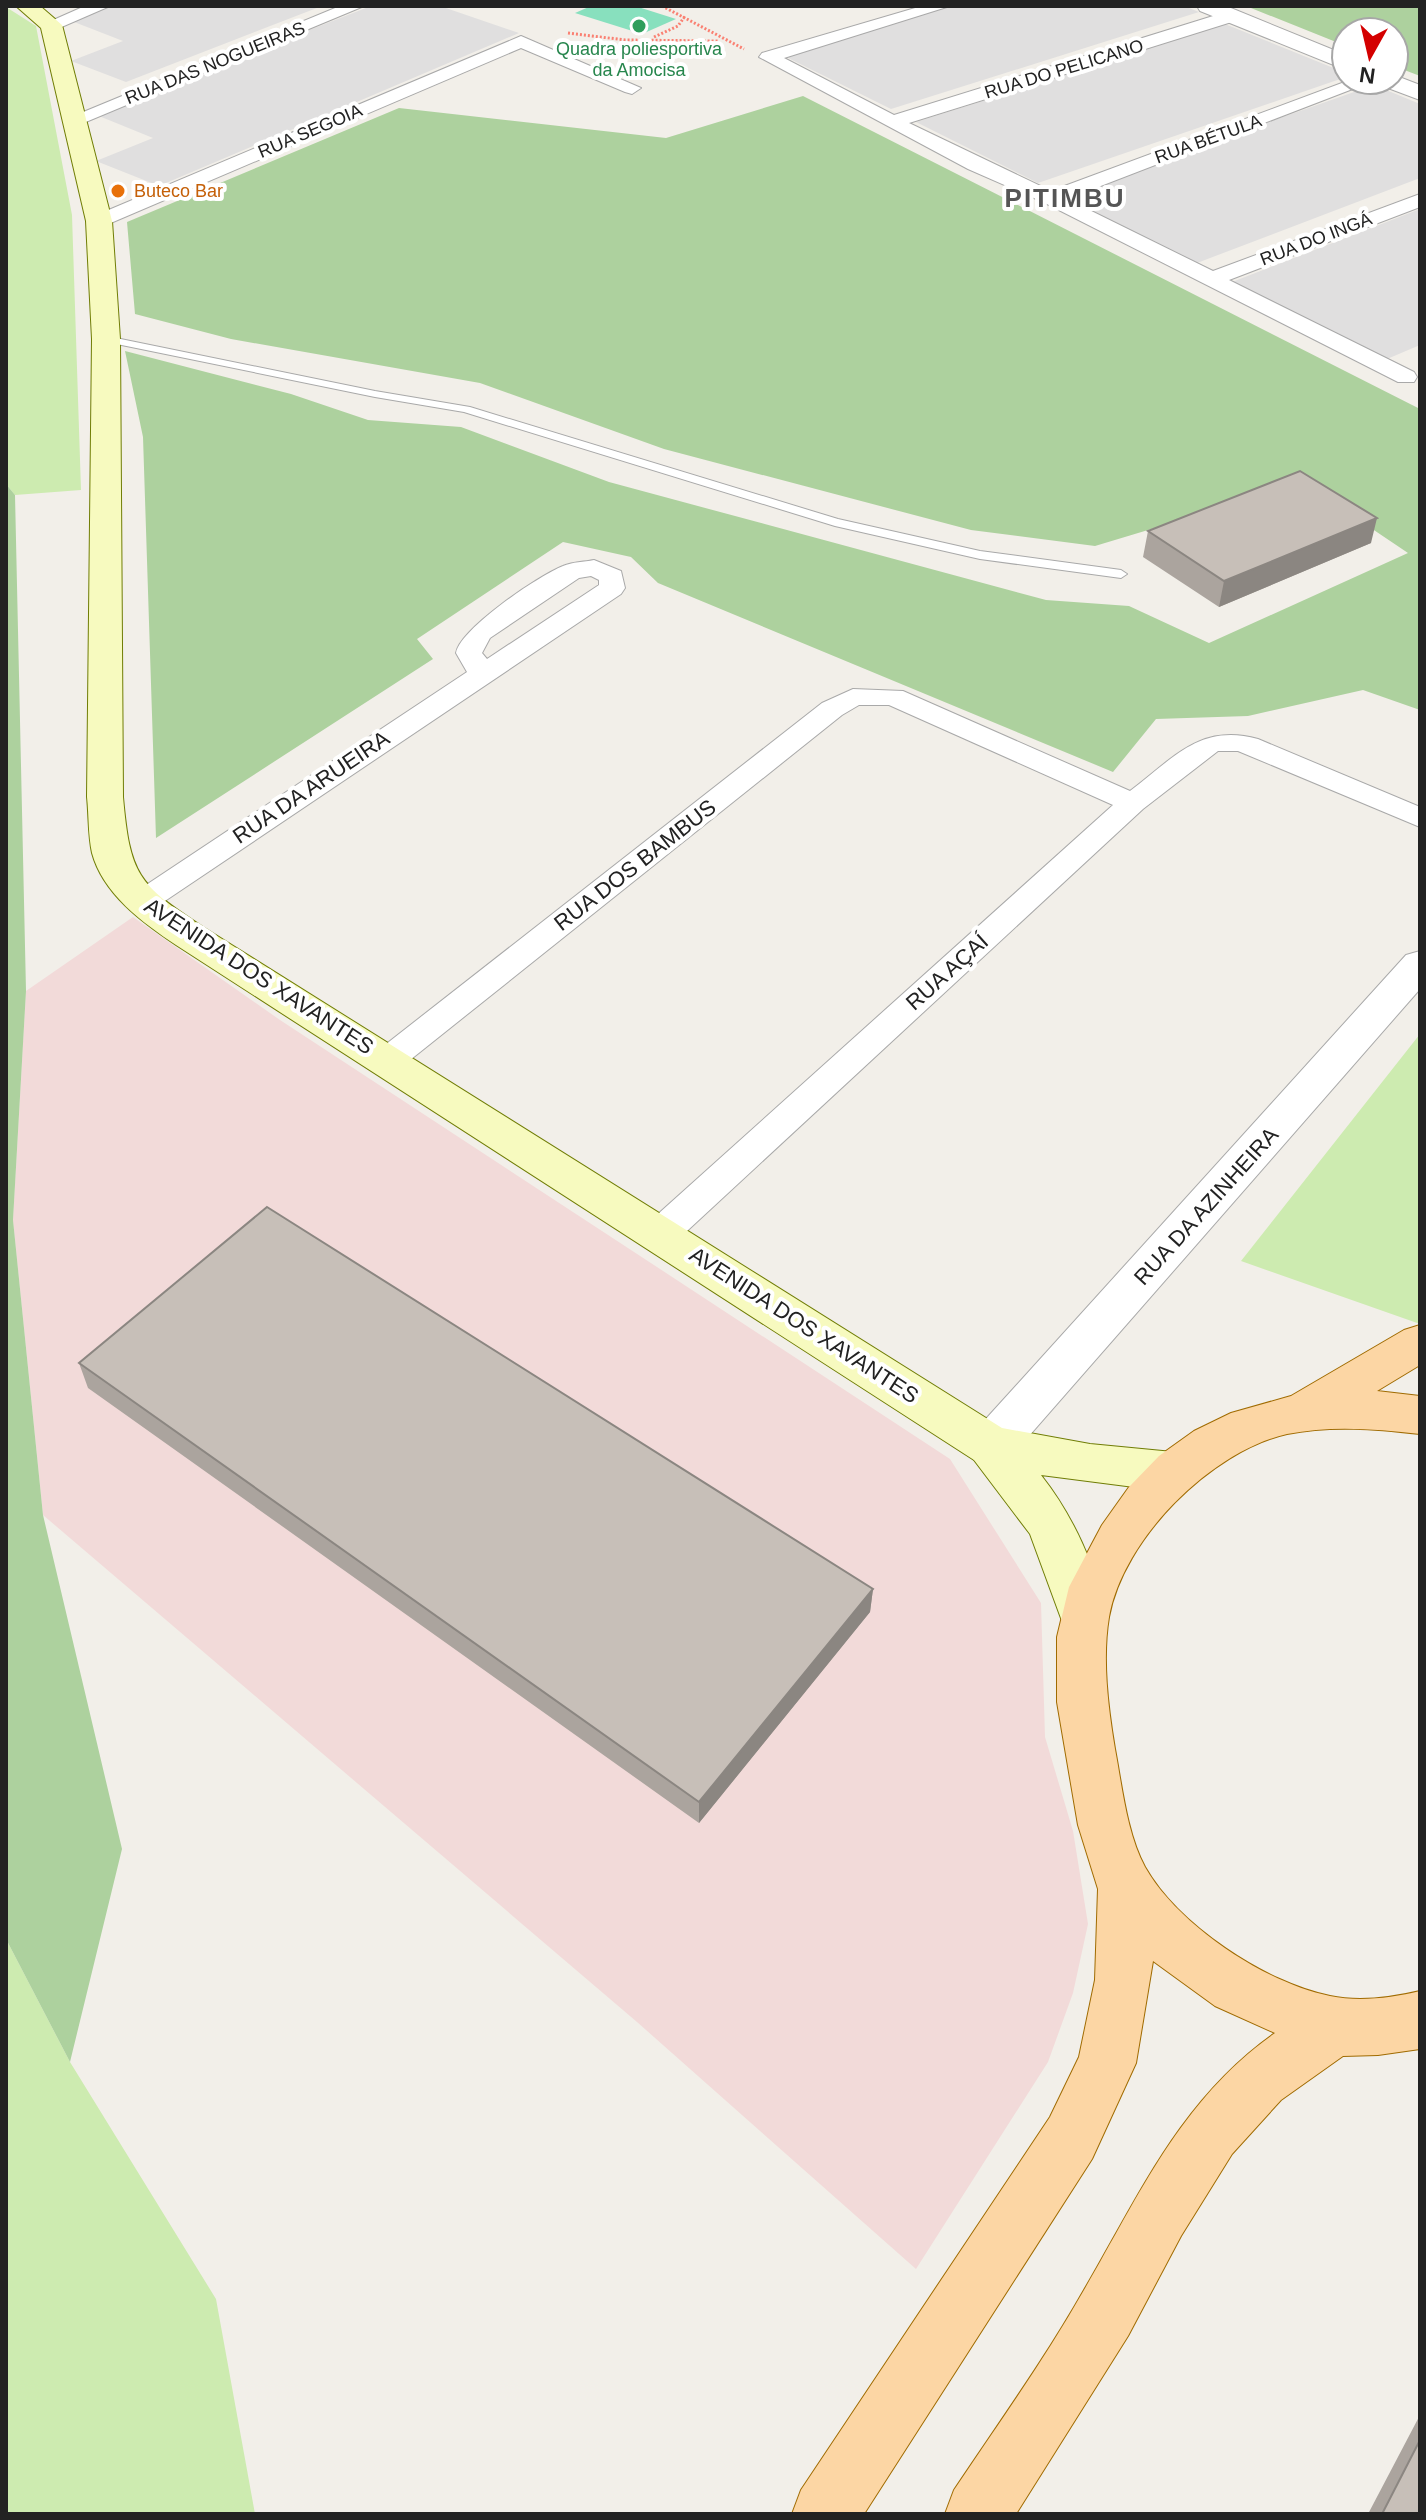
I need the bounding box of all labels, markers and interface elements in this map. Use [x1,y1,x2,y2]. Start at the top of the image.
north arrow [1330,16,1410,96]
marker: Quadra poliesportiva da Amocisa [630,17,648,35]
street label: RUA DAS NOGUEIRAS [122,18,308,108]
street label: RUA DO PELICANO [982,35,1146,103]
place label: Quadra poliesportiva da Amocisa [556,39,723,80]
text: N [1358,62,1377,89]
street label: RUA SEGOIA [255,100,365,162]
street label: RUA BÉTULA [1152,110,1264,168]
place label: Buteco Bar [134,181,223,201]
marker: Buteco Bar [109,182,127,200]
district label: PITIMBU [1005,183,1125,213]
street label: RUA DO INGÁ [1257,209,1375,269]
street label: RUA DA ARUEIRA [228,725,394,849]
street label: RUA DOS BAMBUS [549,794,721,936]
street label: AVENIDA DOS XAVANTES [140,893,378,1059]
street label: RUA AÇAÍ [901,928,994,1015]
street label: RUA DA AZINHEIRA [1129,1122,1283,1290]
street label: AVENIDA DOS XAVANTES [685,1242,923,1408]

